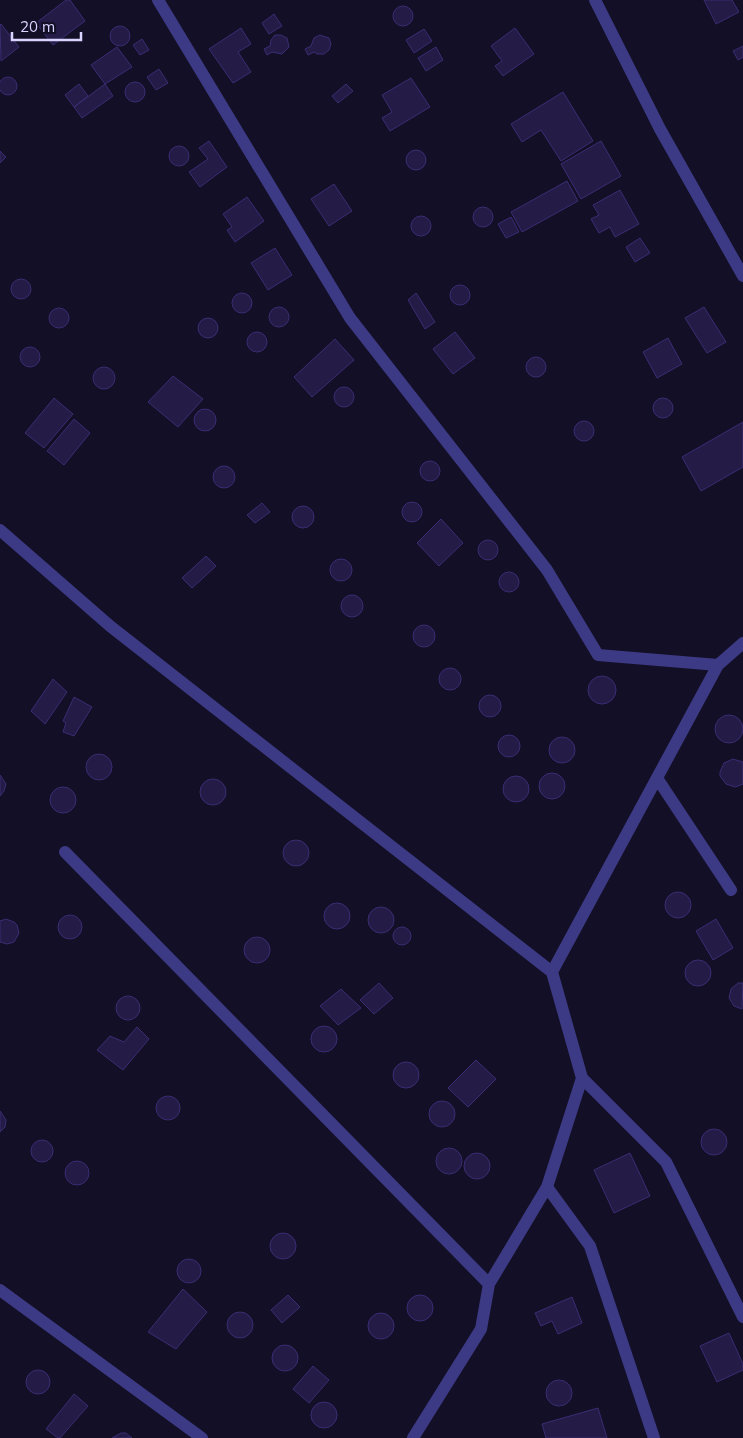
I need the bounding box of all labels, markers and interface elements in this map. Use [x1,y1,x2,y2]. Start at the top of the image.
scale bar [12,10,81,42]
text: 20 m [20,17,55,36]

